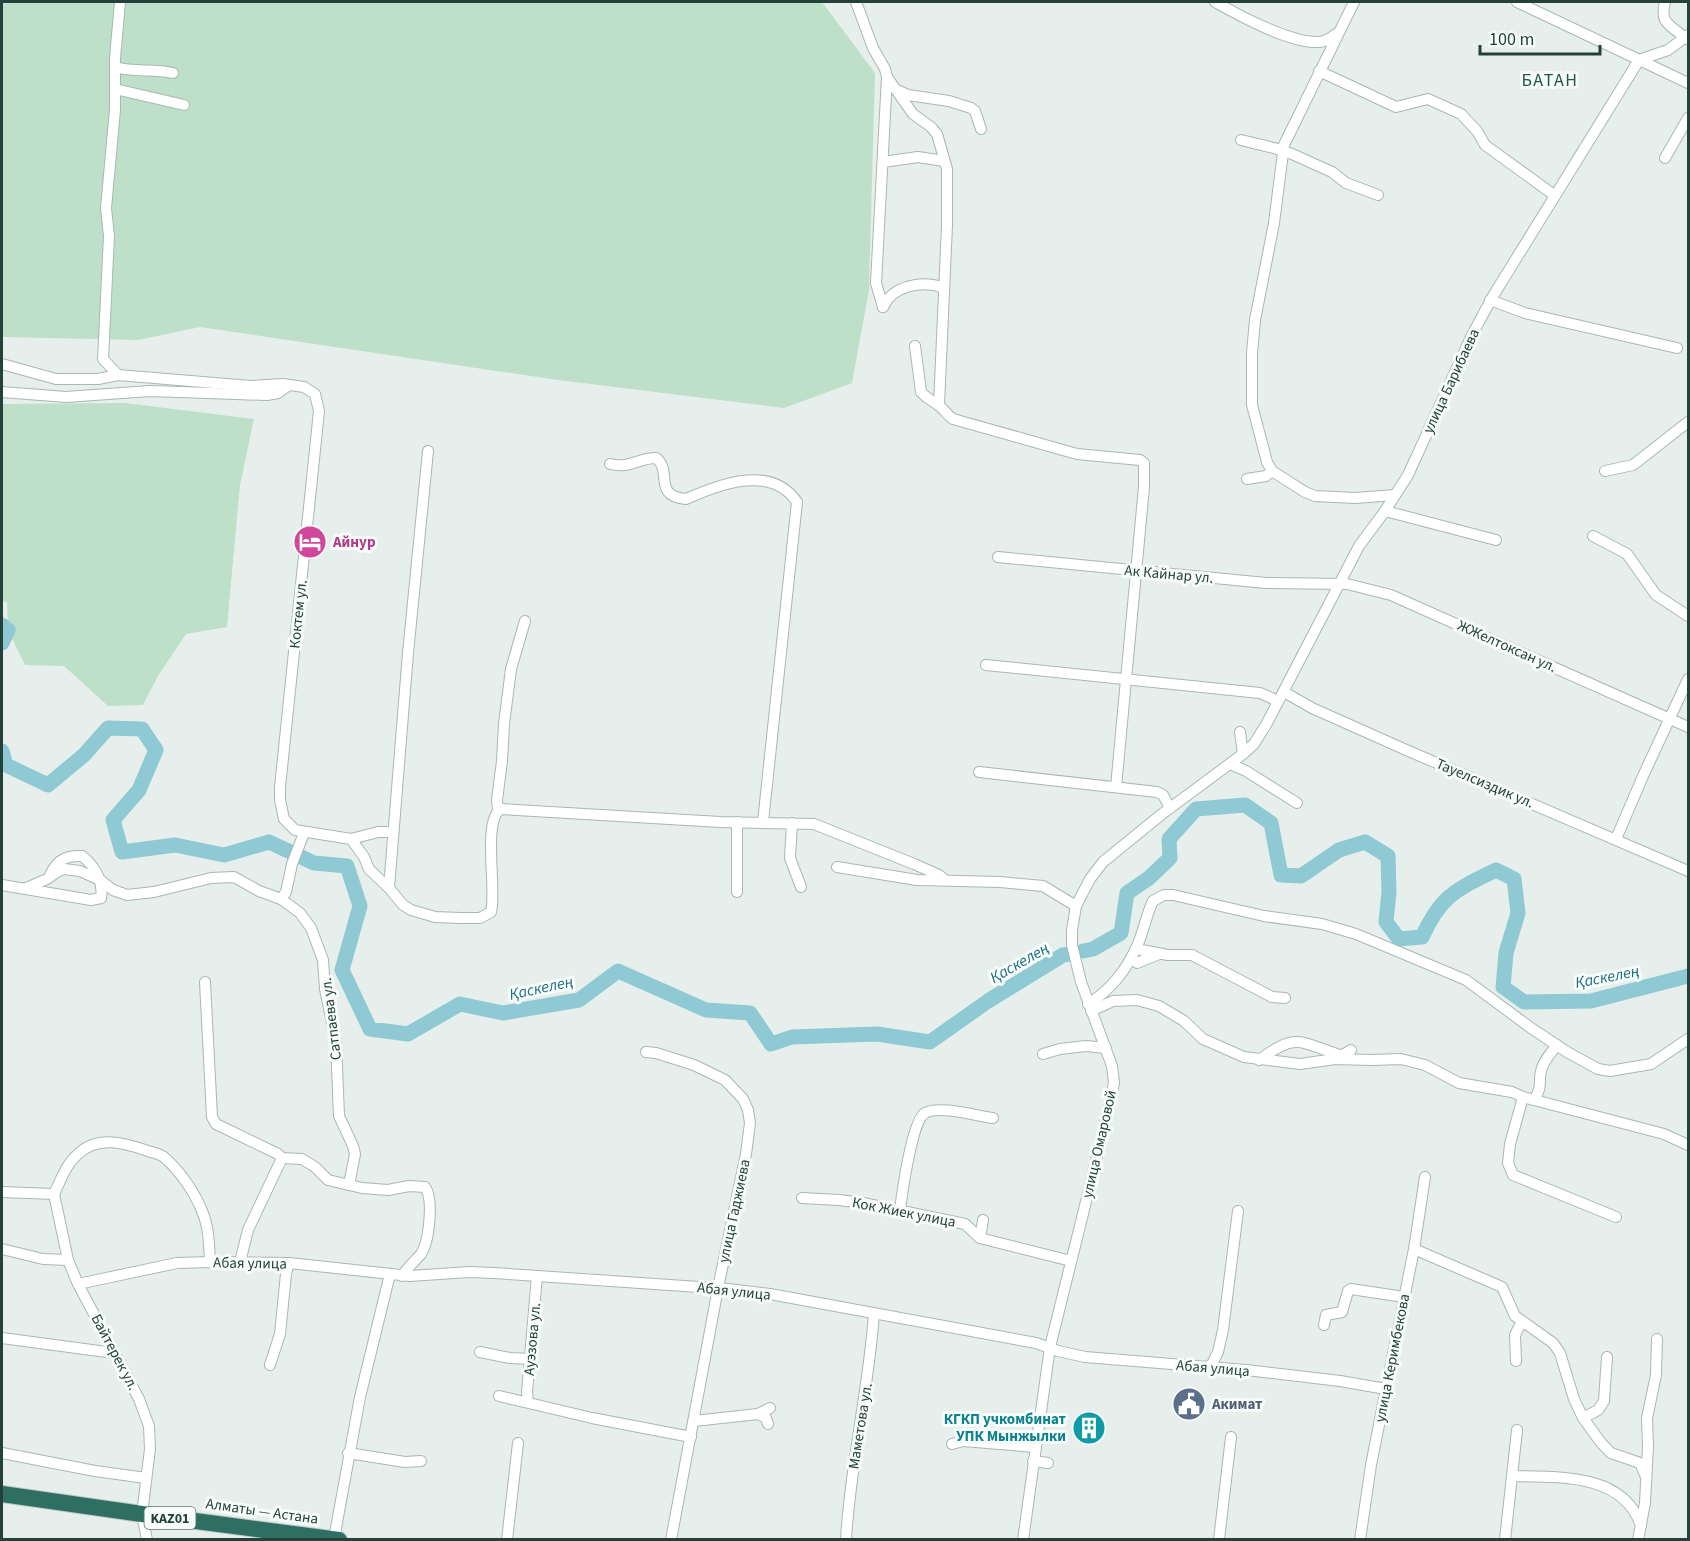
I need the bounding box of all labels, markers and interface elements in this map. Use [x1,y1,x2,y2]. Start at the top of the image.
scale bar [1480,18,1600,56]
text: 100 m [1489,27,1534,52]
district label: БАТАН [1521,68,1579,93]
street label: улица Барибаева [1418,325,1485,437]
hotel icon: Айнур [292,524,328,560]
place label: Айнур [332,532,376,553]
street label: Ак Кайнар ул. [1124,560,1214,589]
street label: Коктем ул. [284,579,313,650]
street label: ЖЖелтоксан ул. [1454,615,1560,678]
street label: Тауелсиздик ул. [1433,753,1537,814]
water label: Қаскелең [986,937,1053,989]
water label: Қаскелең [1573,960,1641,994]
water label: Қаскелең [507,970,576,1006]
street label: Сатпаева ул. [316,977,347,1061]
street label: улица Омаровой [1077,1088,1122,1200]
street label: улица Гаджиева [713,1157,756,1265]
street label: Кок Жиек улица [850,1192,958,1233]
street label: Абая улица [213,1252,287,1275]
street label: Абая улица [696,1277,772,1306]
street label: улица Керимбекова [1370,1292,1415,1424]
street label: Ауэзова ул. [519,1302,546,1376]
street label: Байтерек ул. [86,1310,143,1394]
street label: Абая улица [1175,1355,1251,1382]
street label: Маметова ул. [843,1382,878,1471]
public building icon: Акимат [1171,1386,1207,1422]
place label: Акимат [1211,1394,1262,1415]
place label: КГКП учкомбинат УПК Мынжылки [944,1409,1066,1447]
building icon: КГКП учкомбинат УПК Мынжылки [1071,1410,1107,1446]
street label: Алматы — Астана [204,1493,319,1530]
road number: KАZ01 [144,1507,195,1529]

